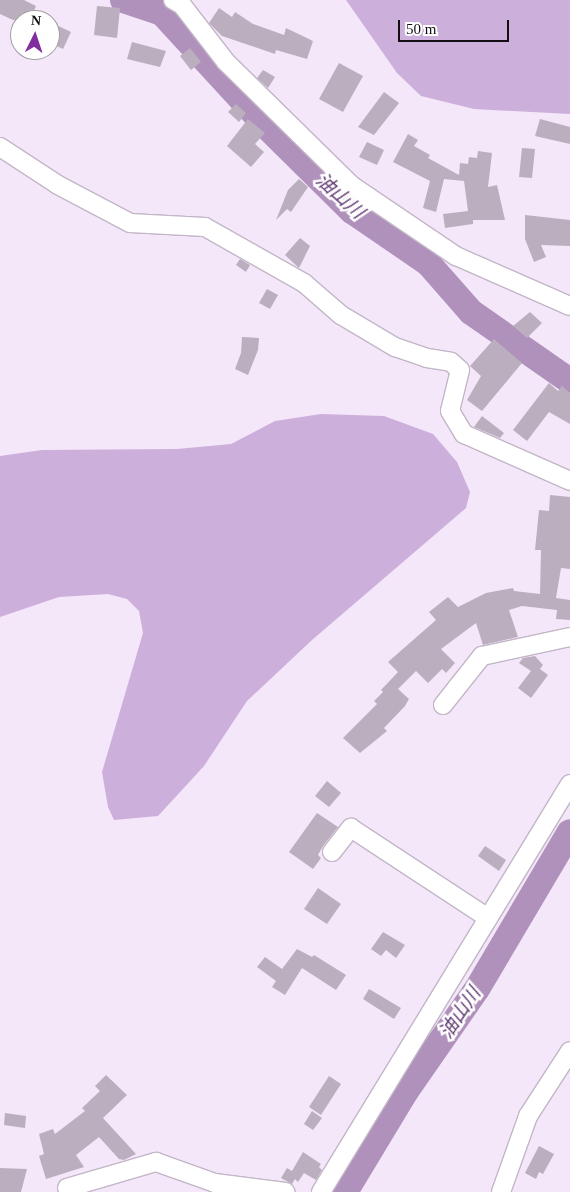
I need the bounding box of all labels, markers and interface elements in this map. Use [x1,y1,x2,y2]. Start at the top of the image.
north arrow [10,10,60,60]
scale bar [400,10,511,42]
text: N [30,13,42,28]
text: 50 m [406,21,436,37]
water label: 油山川 [311,168,369,224]
water label: 油山川 [435,983,485,1043]

